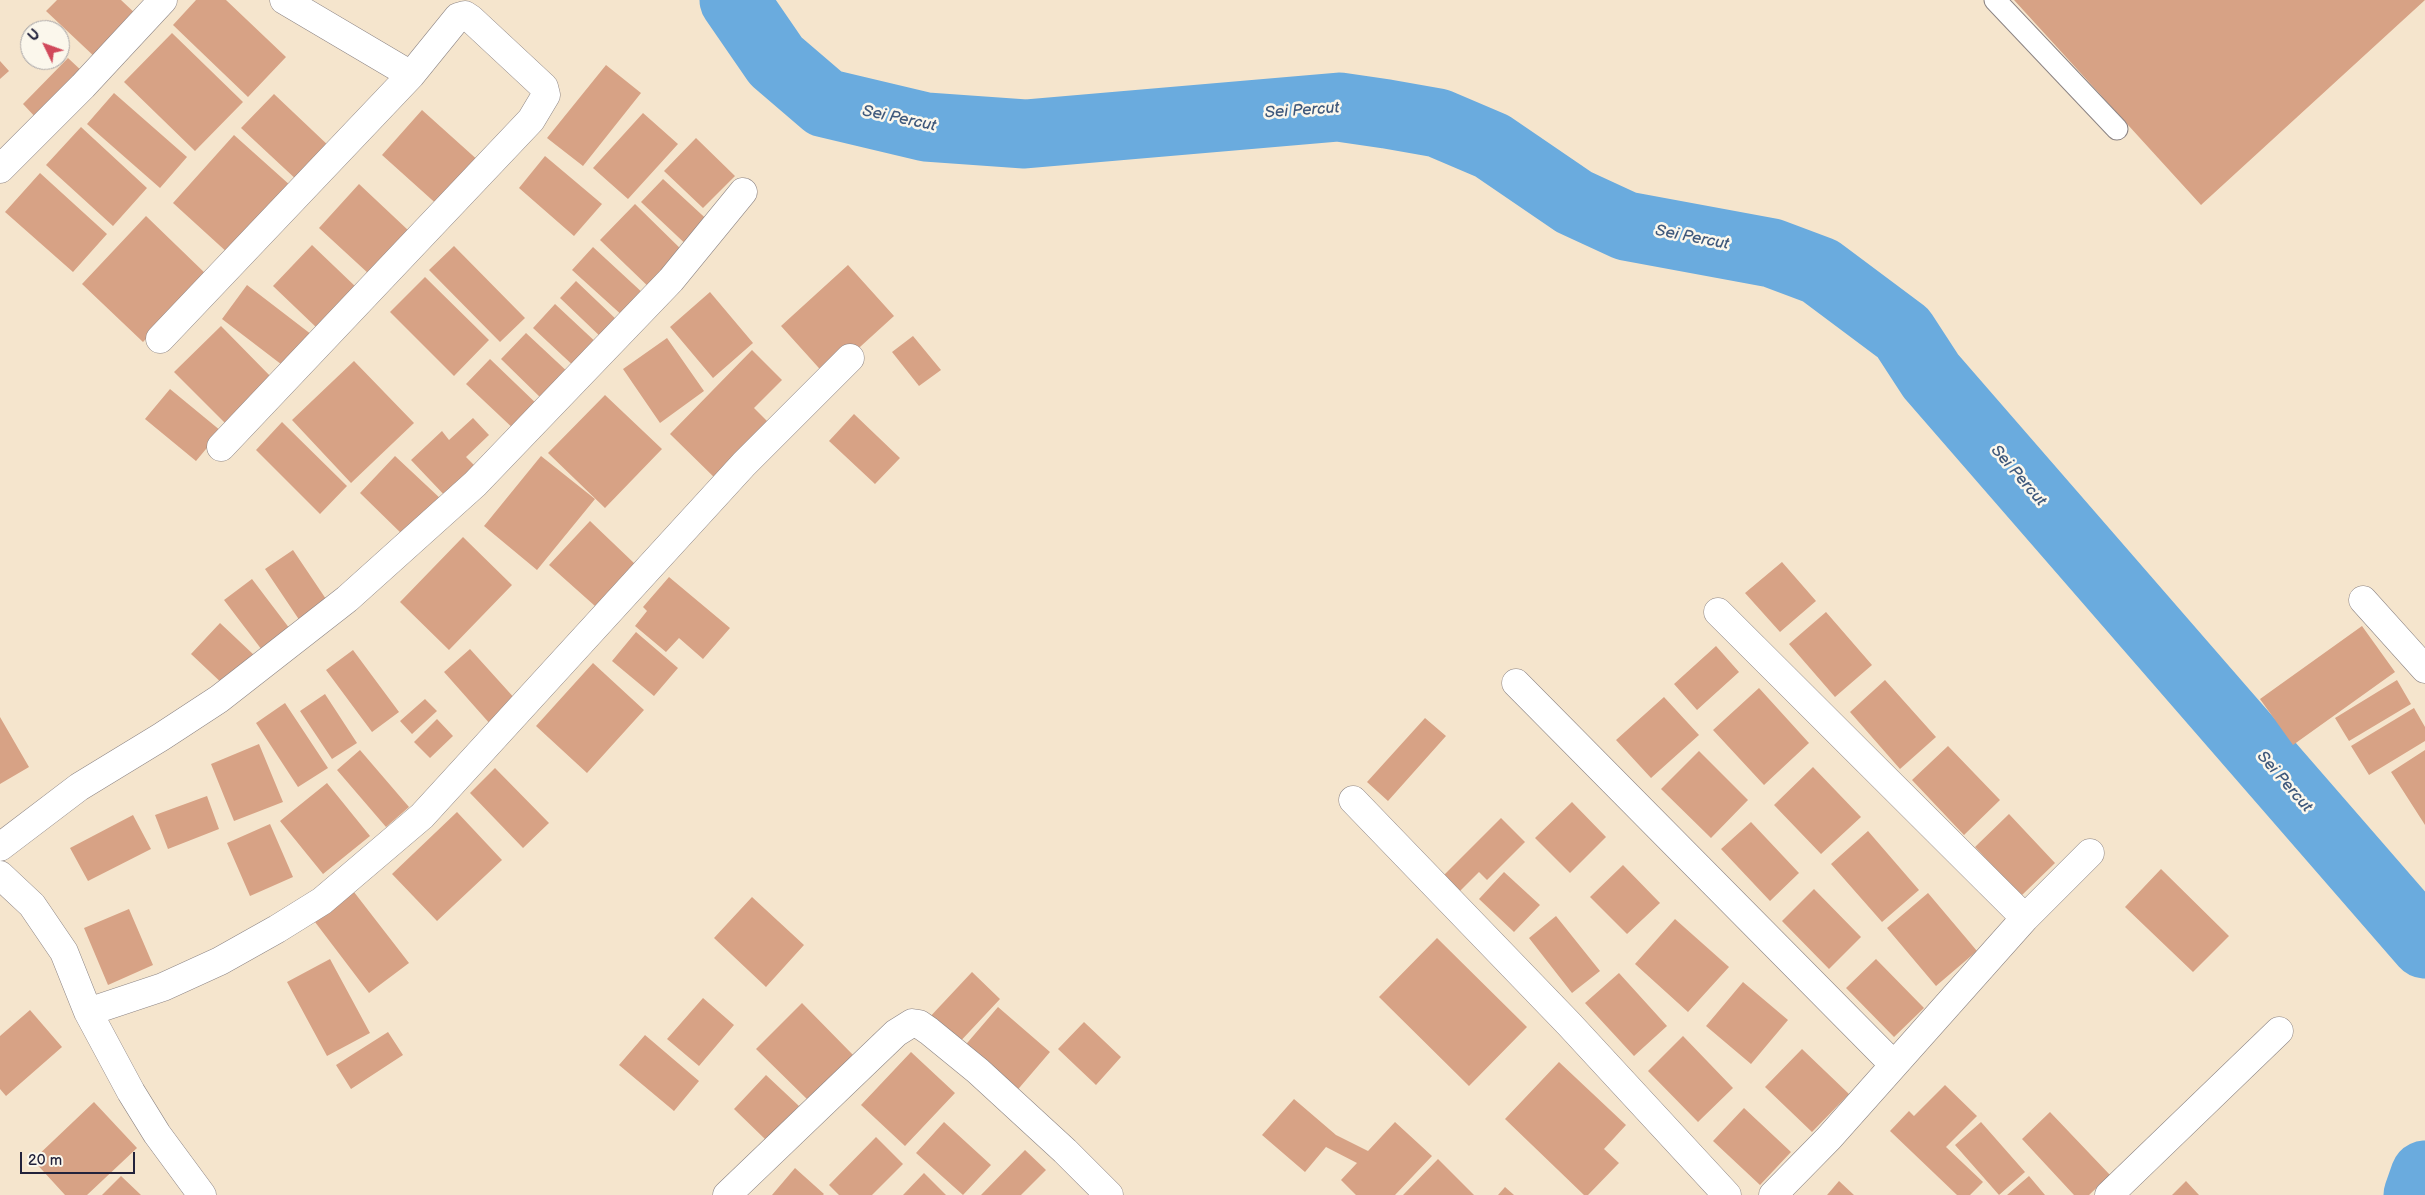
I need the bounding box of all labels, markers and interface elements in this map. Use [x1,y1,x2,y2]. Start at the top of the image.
north arrow [20,20,70,70]
text: U [25,26,44,45]
water label: Sei Percut [1264,99,1340,123]
water label: Sei Percut [860,102,938,136]
water label: Sei Percut [1653,221,1731,255]
water label: Sei Percut [1986,442,2050,510]
water label: Sei Percut [2252,748,2316,816]
scale bar [22,1142,138,1174]
text: 20 m [28,1151,62,1170]

